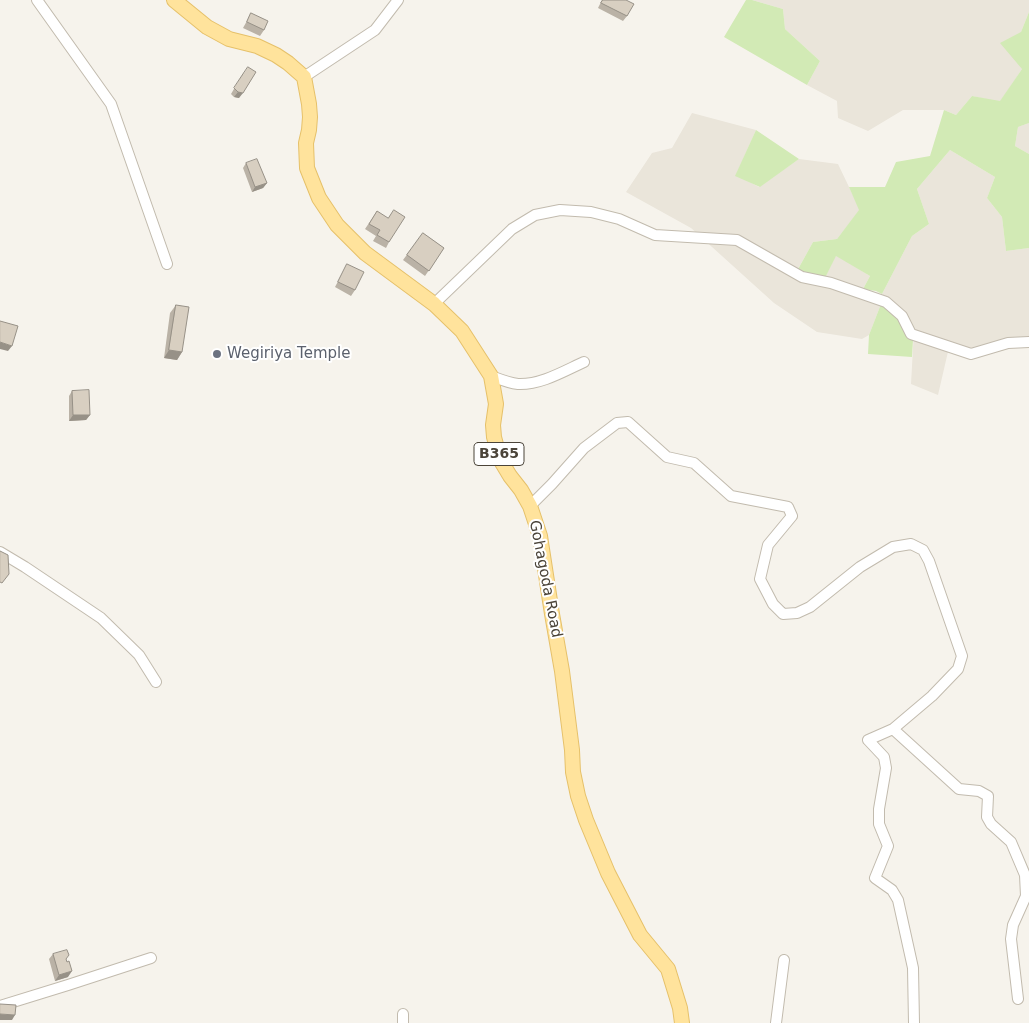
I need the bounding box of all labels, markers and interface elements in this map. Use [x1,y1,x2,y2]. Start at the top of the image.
place label: Wegiriya Temple [227,345,350,363]
marker: Wegiriya Temple [211,348,223,360]
road number: B365 [474,442,524,466]
street label: Gohagoda Road [525,519,565,639]

